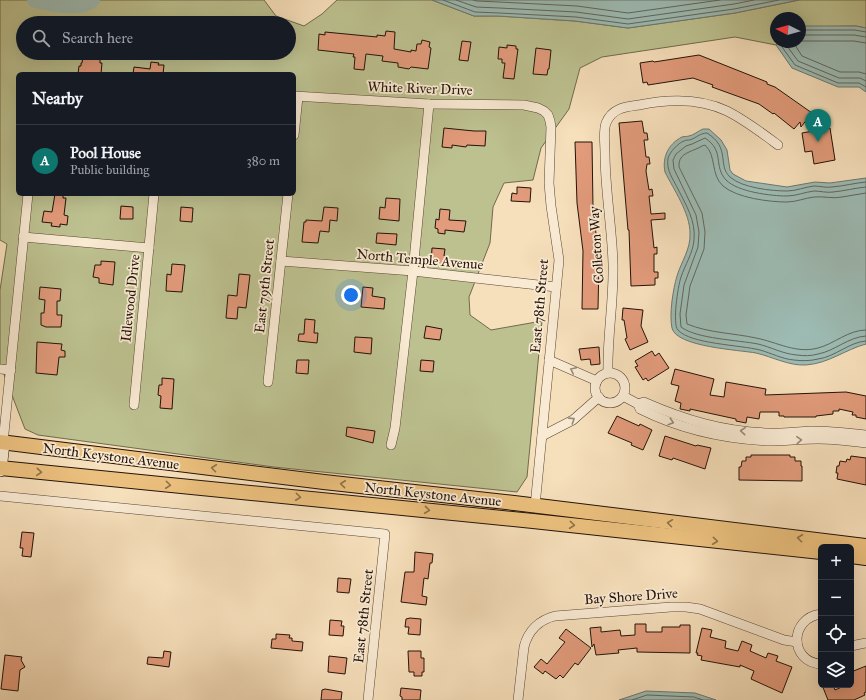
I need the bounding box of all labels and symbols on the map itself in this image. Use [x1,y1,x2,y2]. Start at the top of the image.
north arrow [770,12,806,48]
street label: White River Drive [367,78,473,99]
pin: A [805,109,831,142]
street label: Colleton Way [585,205,608,284]
street label: East 79th Street [251,238,278,334]
street label: North Temple Avenue [356,245,484,274]
street label: Idlewood Drive [117,253,144,343]
street label: East 78th Street [527,258,552,354]
your location [341,285,361,305]
one-way arrow [569,367,577,375]
one-way arrow [568,417,575,424]
one-way arrow [667,417,674,426]
one-way arrow [740,427,746,436]
one-way arrow [796,435,802,444]
street label: North Keystone Avenue [42,440,180,473]
one-way arrow [211,464,217,473]
one-way arrow [36,467,42,476]
street label: North Keystone Avenue [364,479,502,510]
one-way arrow [165,480,171,489]
one-way arrow [340,480,346,489]
one-way arrow [295,493,301,502]
one-way arrow [424,505,430,514]
one-way arrow [667,518,674,527]
one-way arrow [569,520,575,529]
one-way arrow [796,534,803,543]
one-way arrow [712,536,718,545]
street label: East 78th Street [350,568,377,664]
street label: Bay Shore Drive [584,585,679,608]

